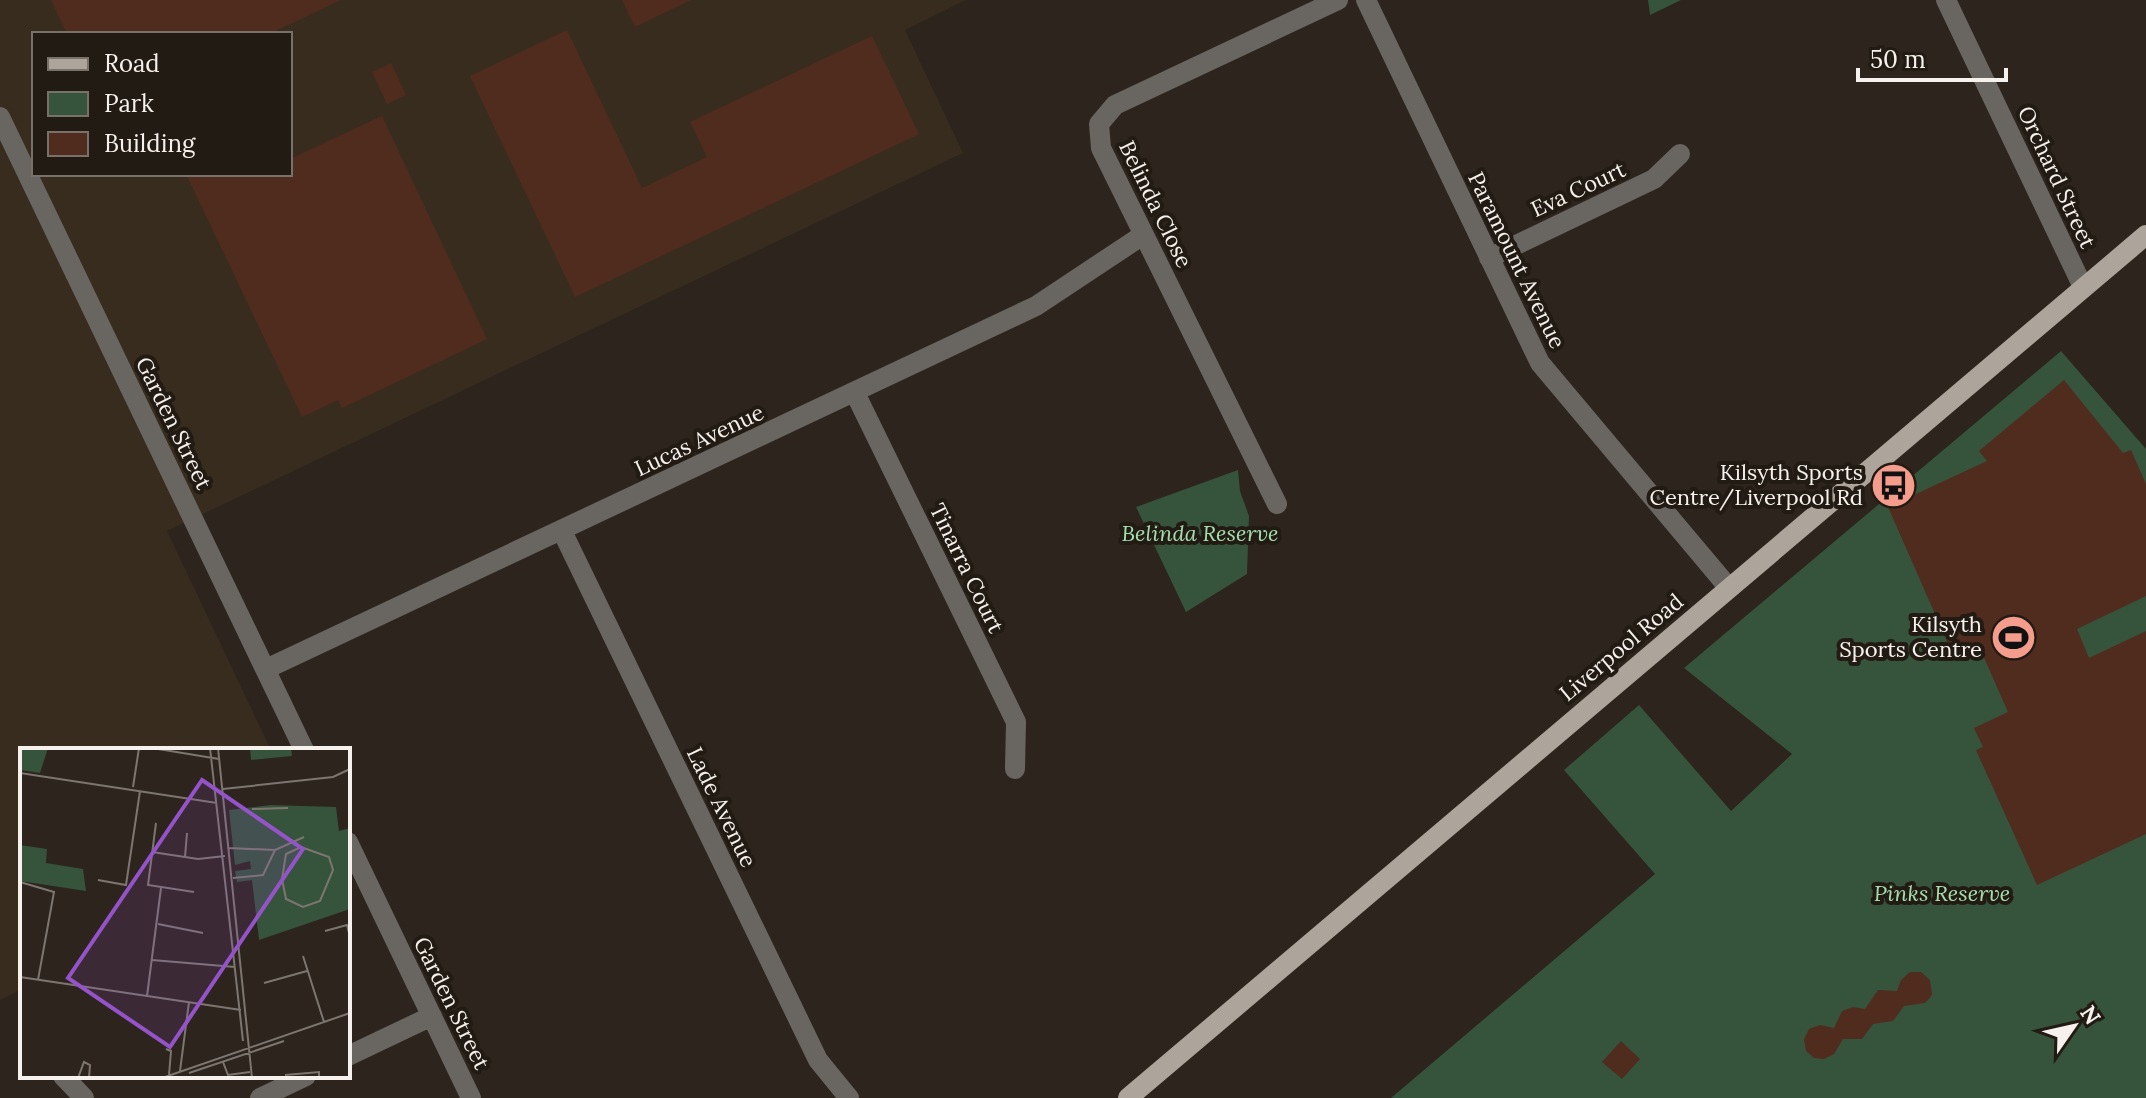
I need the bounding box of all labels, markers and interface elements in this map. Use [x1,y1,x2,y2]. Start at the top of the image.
legend [32,32,292,176]
scale bar [1858,32,2006,82]
text: 50 m [1870,44,1926,75]
text: Road [104,48,160,79]
text: Park [104,88,154,119]
street label: Orchard Street [2012,101,2102,253]
text: Building [104,128,196,159]
street label: Belinda Close [1113,136,1199,272]
street label: Eva Court [1526,155,1630,223]
street label: Paramount Avenue [1462,167,1572,353]
street label: Garden Street [130,352,218,494]
street label: Lucas Avenue [630,398,768,482]
place label: Kilsyth Sports Centre/Liverpool Rd [1650,458,1863,511]
bus stop icon: Kilsyth Sports Centre/Liverpool Rd [1870,461,1918,509]
street label: Tinarra Court [924,499,1011,638]
park label: Belinda Reserve [1121,519,1279,547]
street label: Liverpool Road [1553,587,1689,707]
place label: Kilsyth Sports Centre [1839,610,1982,663]
sports icon: Kilsyth Sports Centre [1989,613,2037,661]
street label: Lade Avenue [681,742,763,872]
inset map [20,748,350,1078]
park label: Pinks Reserve [1874,879,2010,907]
street label: Garden Street [408,932,496,1074]
north arrow [2034,986,2114,1066]
text: N [2074,1000,2107,1030]

